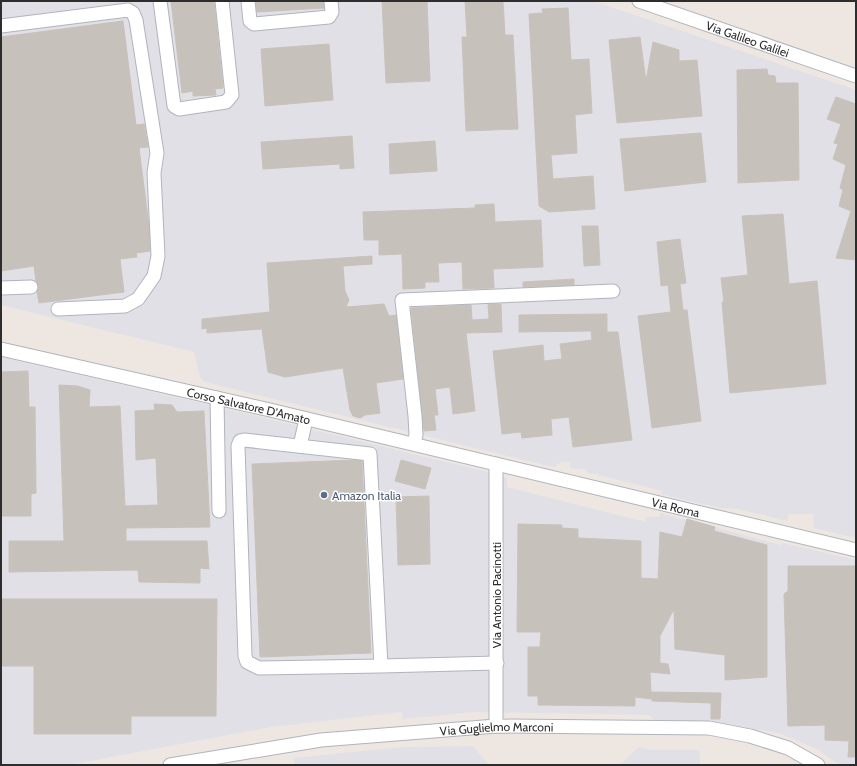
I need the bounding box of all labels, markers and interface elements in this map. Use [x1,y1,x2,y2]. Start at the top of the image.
street label: Via Galileo Galilei [704,17,791,60]
street label: Corso Salvatore D'Amato [185,384,312,427]
place label: Amazon Italia [332,488,401,503]
marker: Amazon Italia [319,490,329,500]
street label: Via Roma [650,494,701,520]
street label: Via Antonio Pacinotti [489,542,504,648]
street label: Via Guglielmo Marconi [439,718,553,738]

